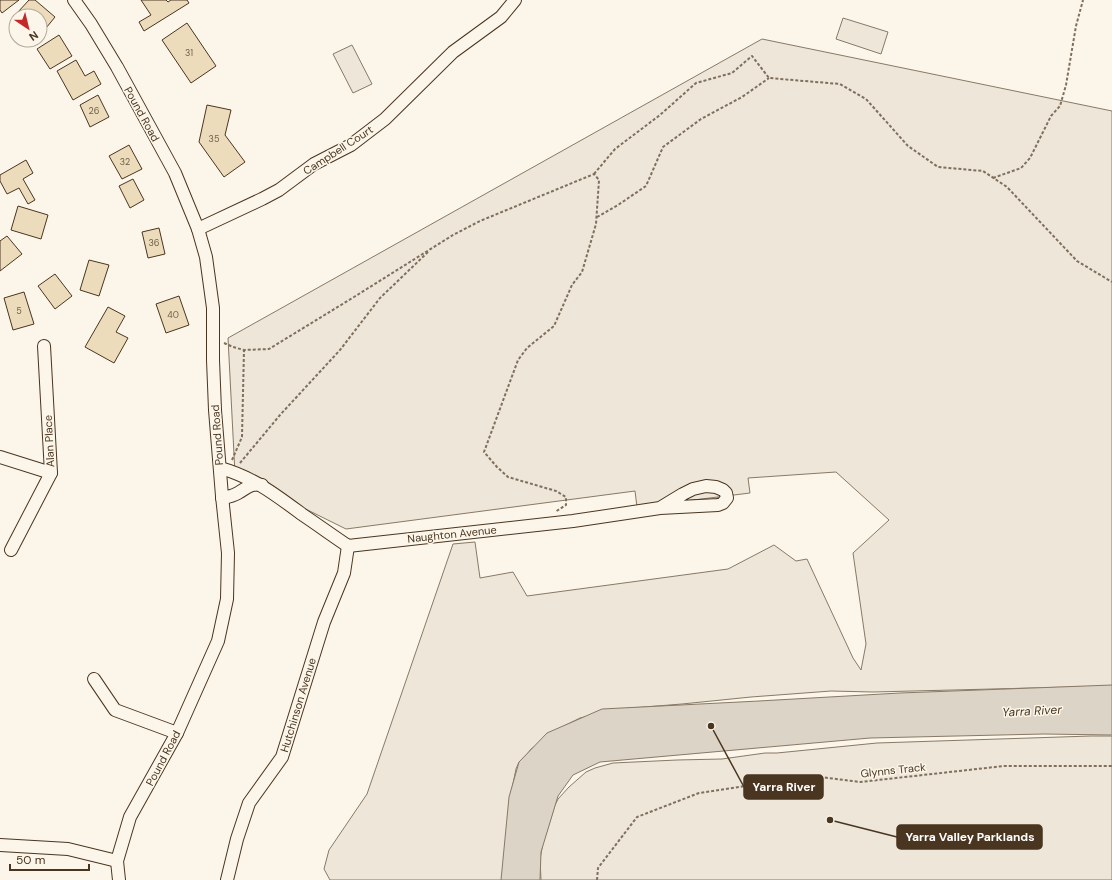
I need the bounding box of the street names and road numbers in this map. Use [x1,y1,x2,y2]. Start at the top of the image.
street label: Pound Road [121,84,163,144]
street label: Campbell Court [300,122,376,178]
street label: Pound Road [208,404,226,466]
street label: Alan Place [41,414,57,468]
street label: Naughton Avenue [407,522,497,546]
street label: Hutchinson Avenue [277,656,319,754]
street label: Pound Road [143,728,183,788]
street label: Glynns Track [860,760,927,780]

